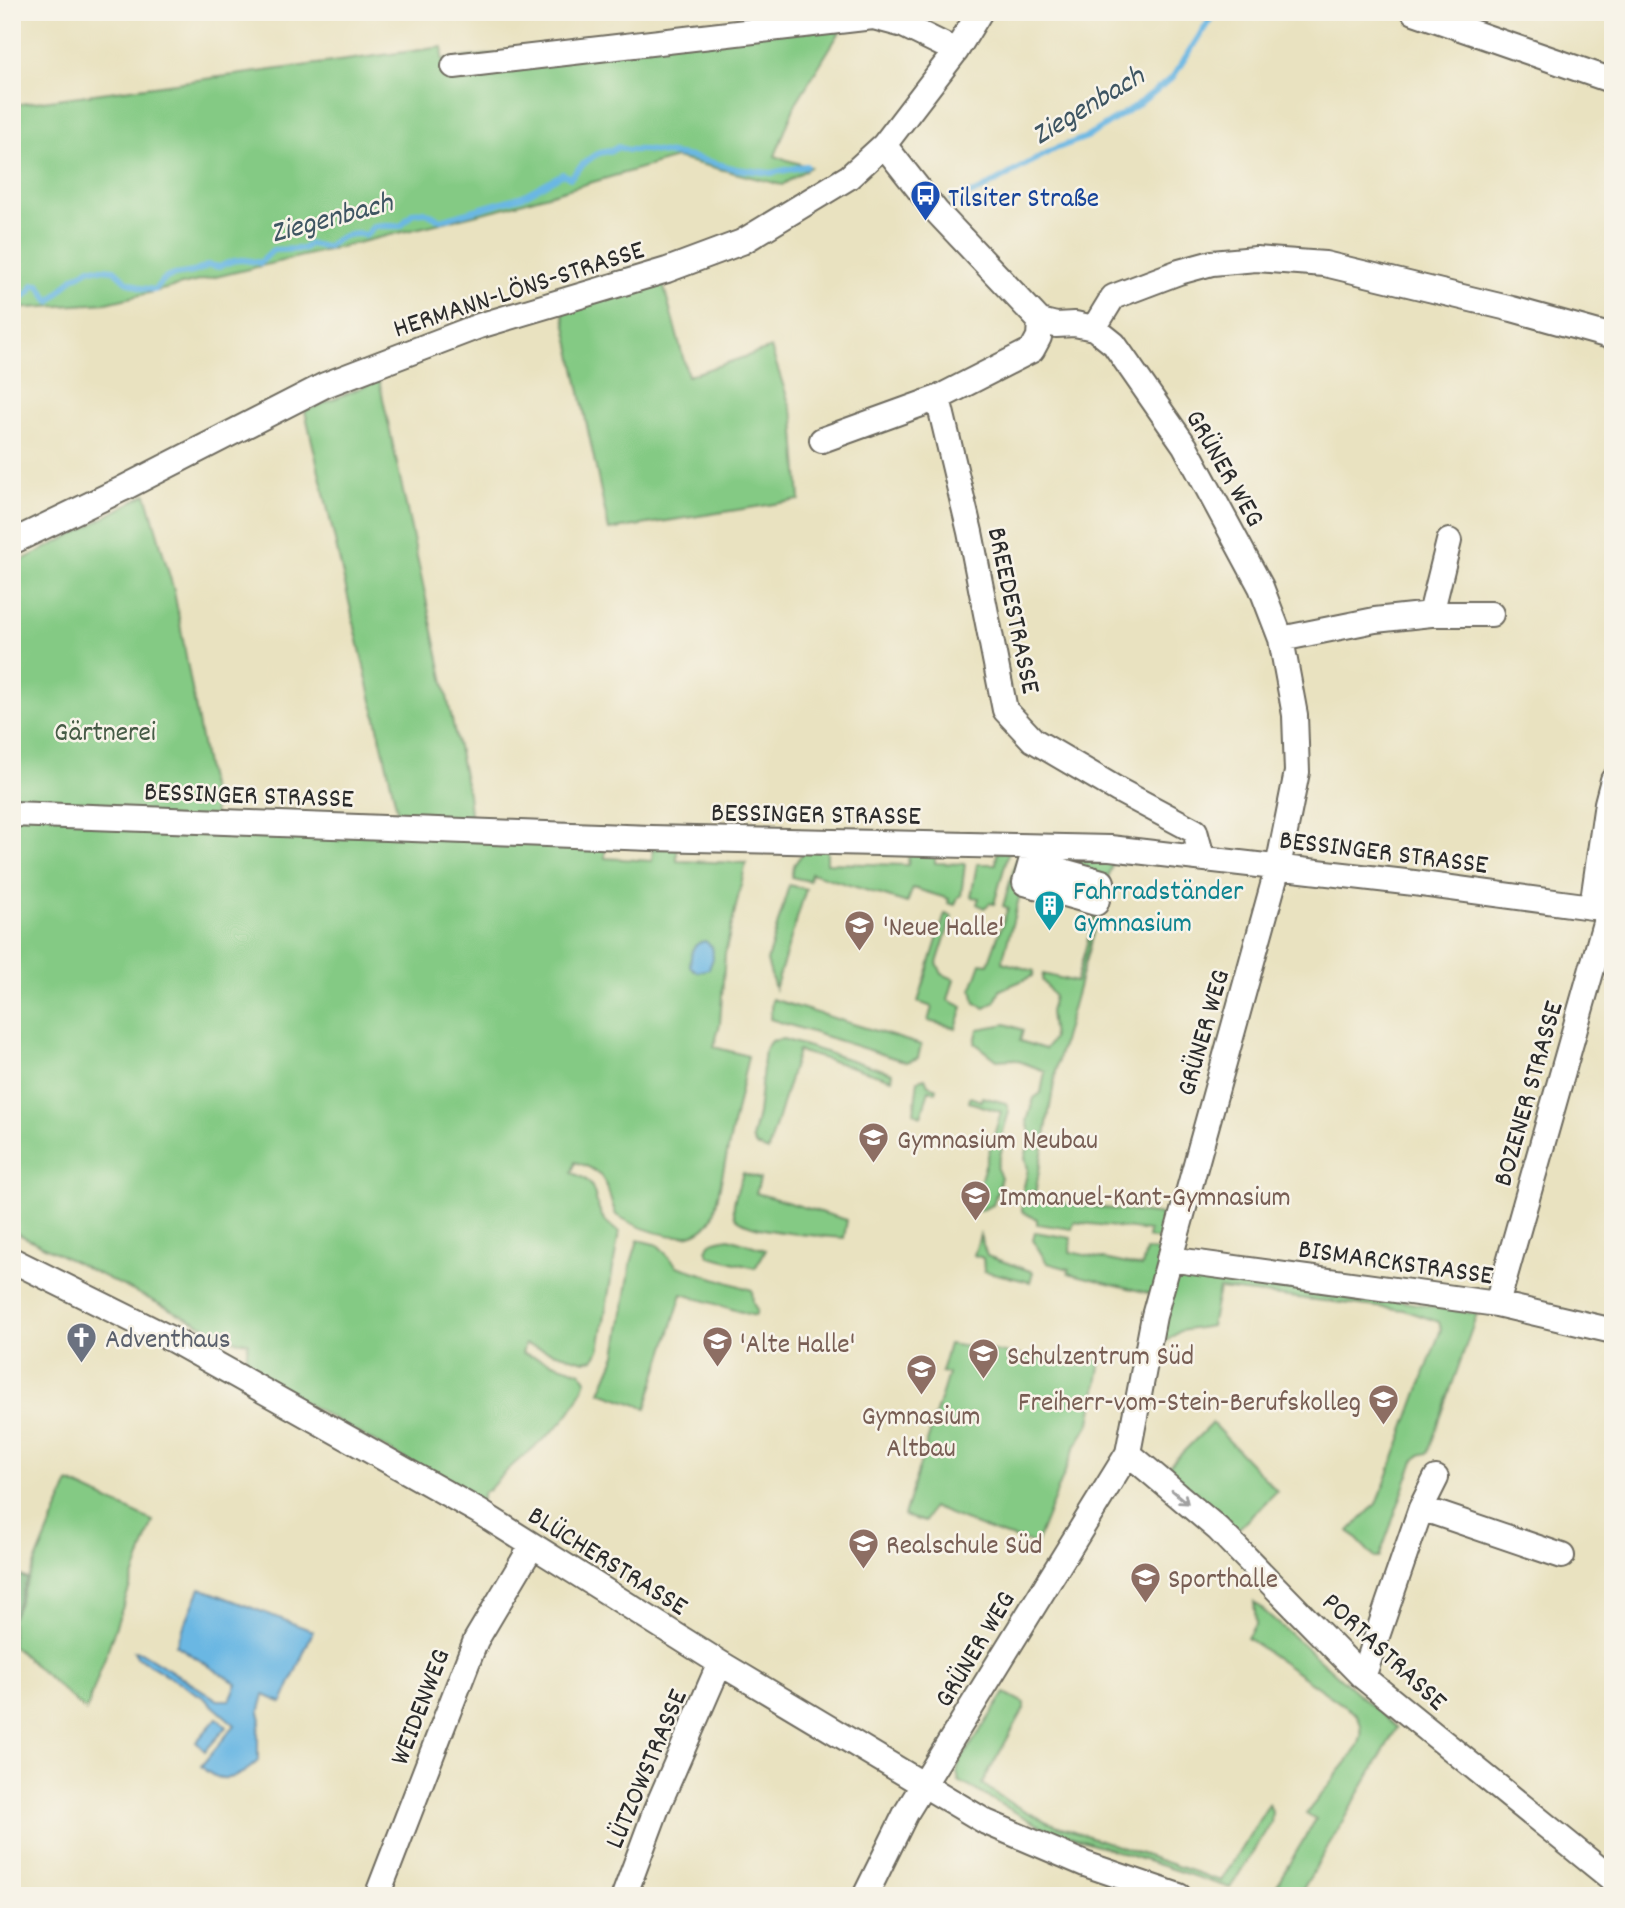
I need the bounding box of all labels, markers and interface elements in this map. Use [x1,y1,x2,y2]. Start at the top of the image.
water label: Ziegenbach [1025,57,1155,158]
bus stop icon: Tilsiter Straße [908,179,942,223]
place label: Tilsiter Straße [948,181,1099,221]
water label: Ziegenbach [266,183,399,257]
street label: HERMANN-LÖNS-STRASSE [389,232,651,351]
street label: GRÜNER WEG [1173,403,1272,536]
street label: BREEDESTRASSE [974,524,1048,698]
park label: Gärtnerei [54,715,156,755]
street label: BESSINGER STRASSE [143,774,355,822]
street label: BESSINGER STRASSE [711,795,922,839]
street label: BESSINGER STRASSE [1277,822,1490,888]
place label: Fahrradständer Gymnasium [1073,874,1244,946]
building icon: Fahrradständer Gymnasium [1033,888,1067,932]
school or university icon: 'Neue Halle' [843,908,877,952]
place label: 'Neue Halle' [883,910,1004,950]
street label: GRÜNER WEG [1169,965,1243,1101]
street label: BOZENER STRASSE [1485,997,1576,1192]
school or university icon: Gymnasium Neubau [857,1121,891,1165]
place label: Gymnasium Neubau [897,1123,1098,1163]
school or university icon: Immanuel-Kant-Gymnasium [959,1178,993,1222]
place label: Immanuel-Kant-Gymnasium [999,1180,1291,1220]
street label: BISMARCKSTRASSE [1295,1231,1496,1298]
church icon: Adventhaus [65,1320,99,1364]
place label: Adventhaus [105,1322,231,1362]
school or university icon: 'Alte Halle' [700,1325,734,1369]
place label: 'Alte Halle' [740,1327,855,1367]
school or university icon: Schulzentrum Süd [967,1337,1001,1381]
place label: Schulzentrum Süd [1007,1339,1194,1379]
school or university icon: Gymnasium Altbau [904,1353,938,1397]
school or university icon: Freiherr-vom-Stein-Berufskolleg [1367,1383,1401,1427]
place label: Freiherr-vom-Stein-Berufskolleg [1018,1385,1361,1425]
place label: Gymnasium Altbau [861,1399,981,1471]
one-way arrow [1171,1489,1189,1505]
street label: BLÜCHERSTRASSE [519,1498,694,1629]
school or university icon: Realschule Süd [846,1526,880,1570]
place label: Realschule Süd [886,1528,1043,1568]
school or university icon: Sporthalle [1128,1560,1162,1604]
place label: Sporthalle [1168,1562,1278,1602]
street label: GRÜNER WEG [927,1585,1028,1717]
street label: PORTASTRASSE [1311,1585,1455,1723]
street label: WEIDENWEG [382,1644,463,1772]
street label: LÜTZOWSTRASSE [597,1684,700,1856]

